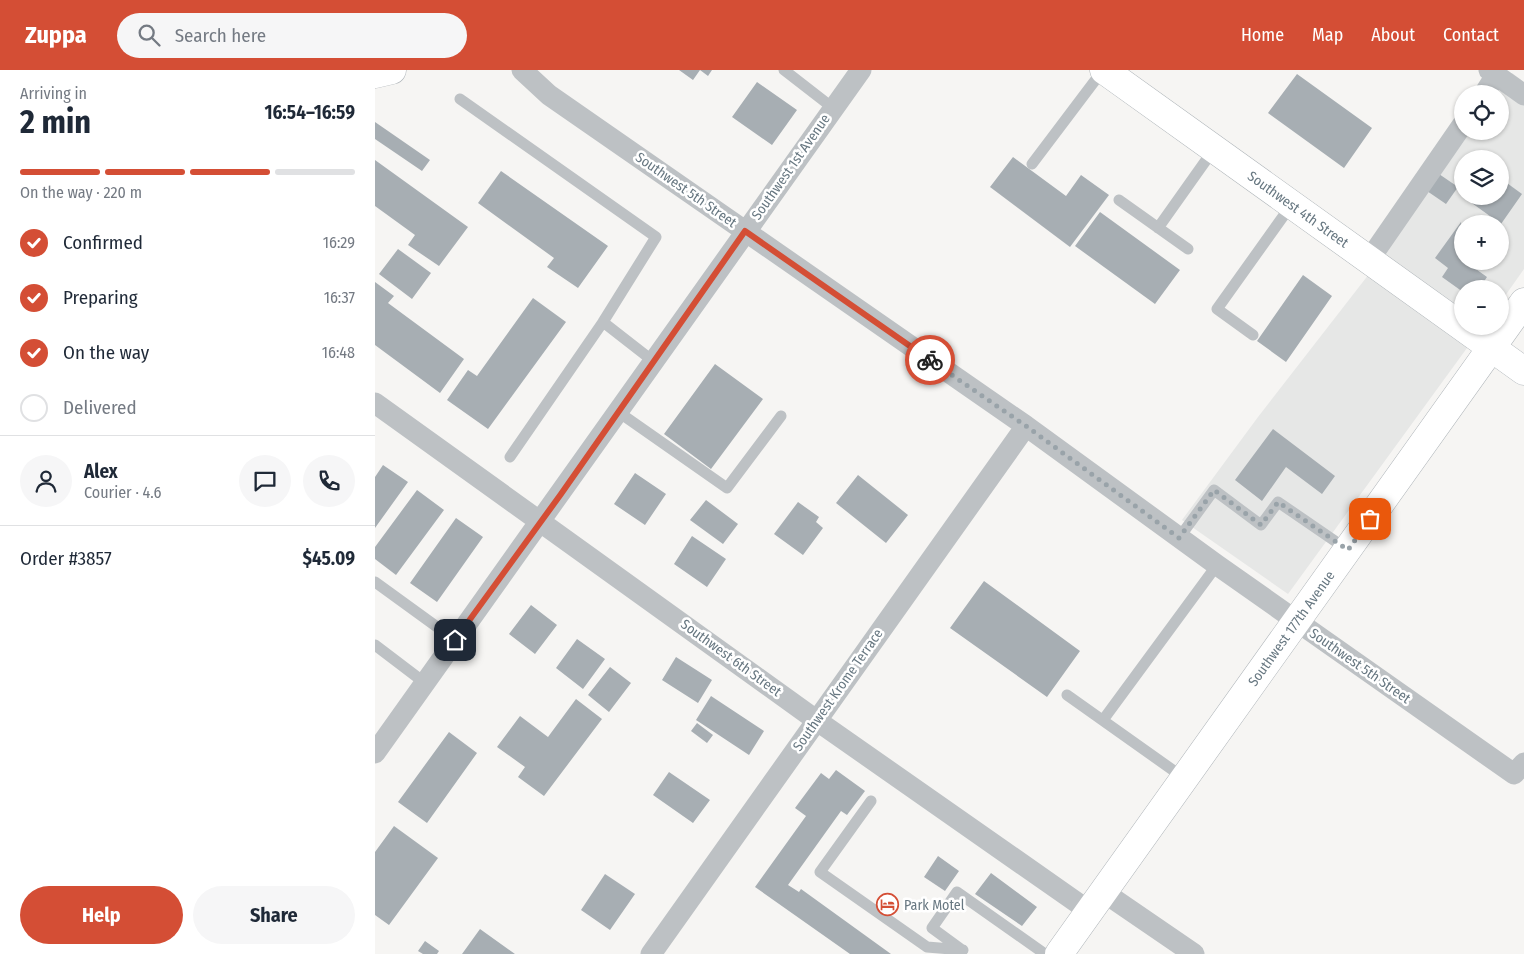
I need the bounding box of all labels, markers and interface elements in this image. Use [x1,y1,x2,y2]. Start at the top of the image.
search box [117,13,467,58]
text: Zuppa [25,21,87,49]
icon: search [135,21,163,49]
text: Search here [175,24,266,47]
text: Home [1241,24,1284,46]
text: Map [1312,24,1343,46]
text: About [1371,24,1415,46]
text: Contact [1443,24,1499,46]
text: Arriving in [20,84,87,103]
map controls [1454,85,1509,335]
button: locate [1454,85,1509,140]
text: 16:54–16:59 [264,101,355,124]
text: 2 min [20,103,91,141]
street label: Southwest 1st Avenue [748,111,834,223]
street label: Southwest 5th Street [632,149,740,231]
button: layers [1454,150,1509,205]
street label: Southwest 4th Street [1245,167,1352,251]
text: On the way · 220 m [20,183,142,202]
button: + [1454,215,1509,270]
icon: check [20,229,48,257]
text: Confirmed [63,231,143,254]
text: 16:29 [323,233,355,252]
button: − [1454,280,1509,335]
icon: check [20,284,48,312]
text: Preparing [63,286,138,309]
text: 16:37 [324,288,355,307]
courier [905,335,955,385]
icon: check [20,339,48,367]
text: On the way [63,341,149,364]
text: 16:48 [322,343,355,362]
icon: bike [916,346,944,374]
text: Delivered [63,396,137,419]
button: person [20,455,72,507]
button: chat [239,455,291,507]
button: phone [303,455,355,507]
text: Alex [84,460,118,483]
text: Courier · 4.6 [84,483,162,502]
pin [1349,498,1391,540]
icon: bag [1356,505,1384,533]
text: Order #3857 [20,547,112,570]
text: $45.09 [303,547,355,570]
street label: Southwest 177th Avenue [1244,567,1338,689]
street label: Southwest 6th Street [677,616,785,700]
pin [434,619,476,661]
street label: Southwest 5th Street [1306,625,1414,707]
icon: home [441,626,469,654]
street label: Southwest Krome Terrace [789,626,887,754]
button: Help [20,886,183,944]
button: Share [193,886,355,944]
hotel icon: Park Motel [876,893,900,917]
place label: Park Motel [904,897,965,914]

